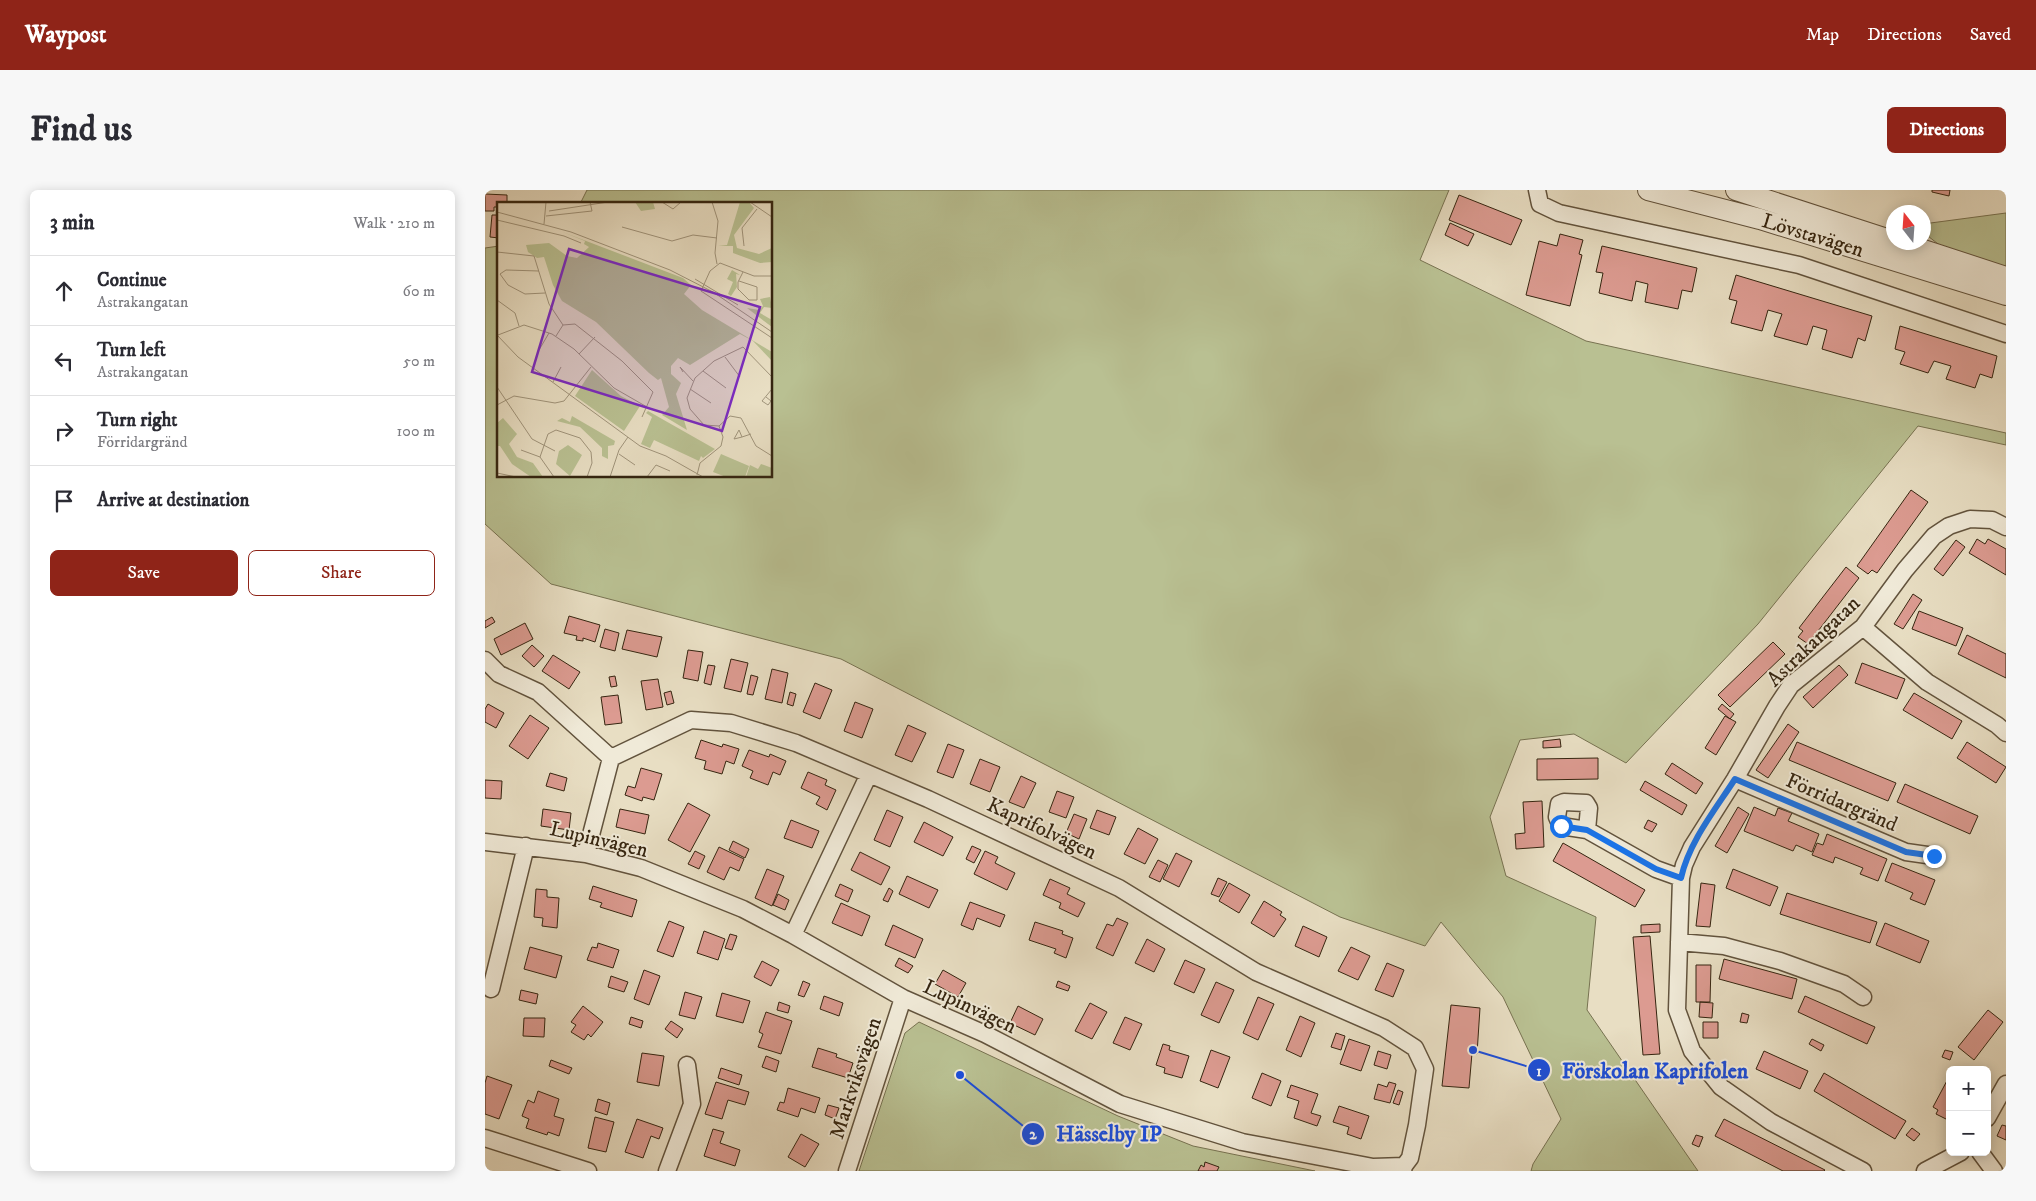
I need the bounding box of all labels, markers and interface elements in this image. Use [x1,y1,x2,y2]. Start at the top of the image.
text: Waypost [25,20,106,50]
text: Map [1806,24,1839,46]
text: Directions [1867,24,1942,46]
text: Saved [1970,24,2011,46]
button: Directions [1887,107,2006,153]
text: Find us [30,108,132,152]
inset map [497,202,773,478]
north arrow [1886,205,1931,250]
street label: Lövstavägen [1759,208,1867,264]
text: 3 min [50,210,95,236]
text: Walk · 210 m [353,213,435,233]
text: Continue [97,269,167,292]
icon: ahead [50,277,78,305]
text: 60 m [403,281,435,301]
text: Astrakangatan [97,292,188,312]
text: Turn left [97,339,166,362]
icon: left [50,347,78,375]
text: 50 m [403,351,435,371]
text: Astrakangatan [97,362,188,382]
text: Turn right [97,409,177,432]
icon: right [50,417,78,445]
text: 100 m [397,421,435,441]
text: Förridargränd [97,432,188,452]
icon: arrive [50,487,78,515]
text: Arrive at destination [97,489,249,512]
button: Save [50,550,238,596]
button: Share [248,550,435,596]
street label: Astrakangatan [1762,591,1866,693]
street label: Förridargränd [1782,768,1902,838]
street label: Kaprifolvägen [982,792,1101,866]
route start [1550,815,1573,838]
street label: Lupinvägen [547,816,651,864]
route end [1923,845,1946,868]
street label: Lupinvägen [919,974,1020,1040]
street label: Markviksvägen [824,1014,888,1142]
callout: Förskolan Kaprifolen [1527,1052,1759,1089]
text: Förskolan Kaprifolen [1562,1058,1749,1085]
text: 1 [1536,1062,1542,1081]
map controls [1946,1066,1991,1156]
button: + [1946,1066,1991,1111]
button: − [1946,1111,1991,1156]
callout: Hässelby IP [1021,1115,1171,1152]
text: Hässelby IP [1056,1121,1162,1148]
text: 2 [1029,1125,1037,1144]

